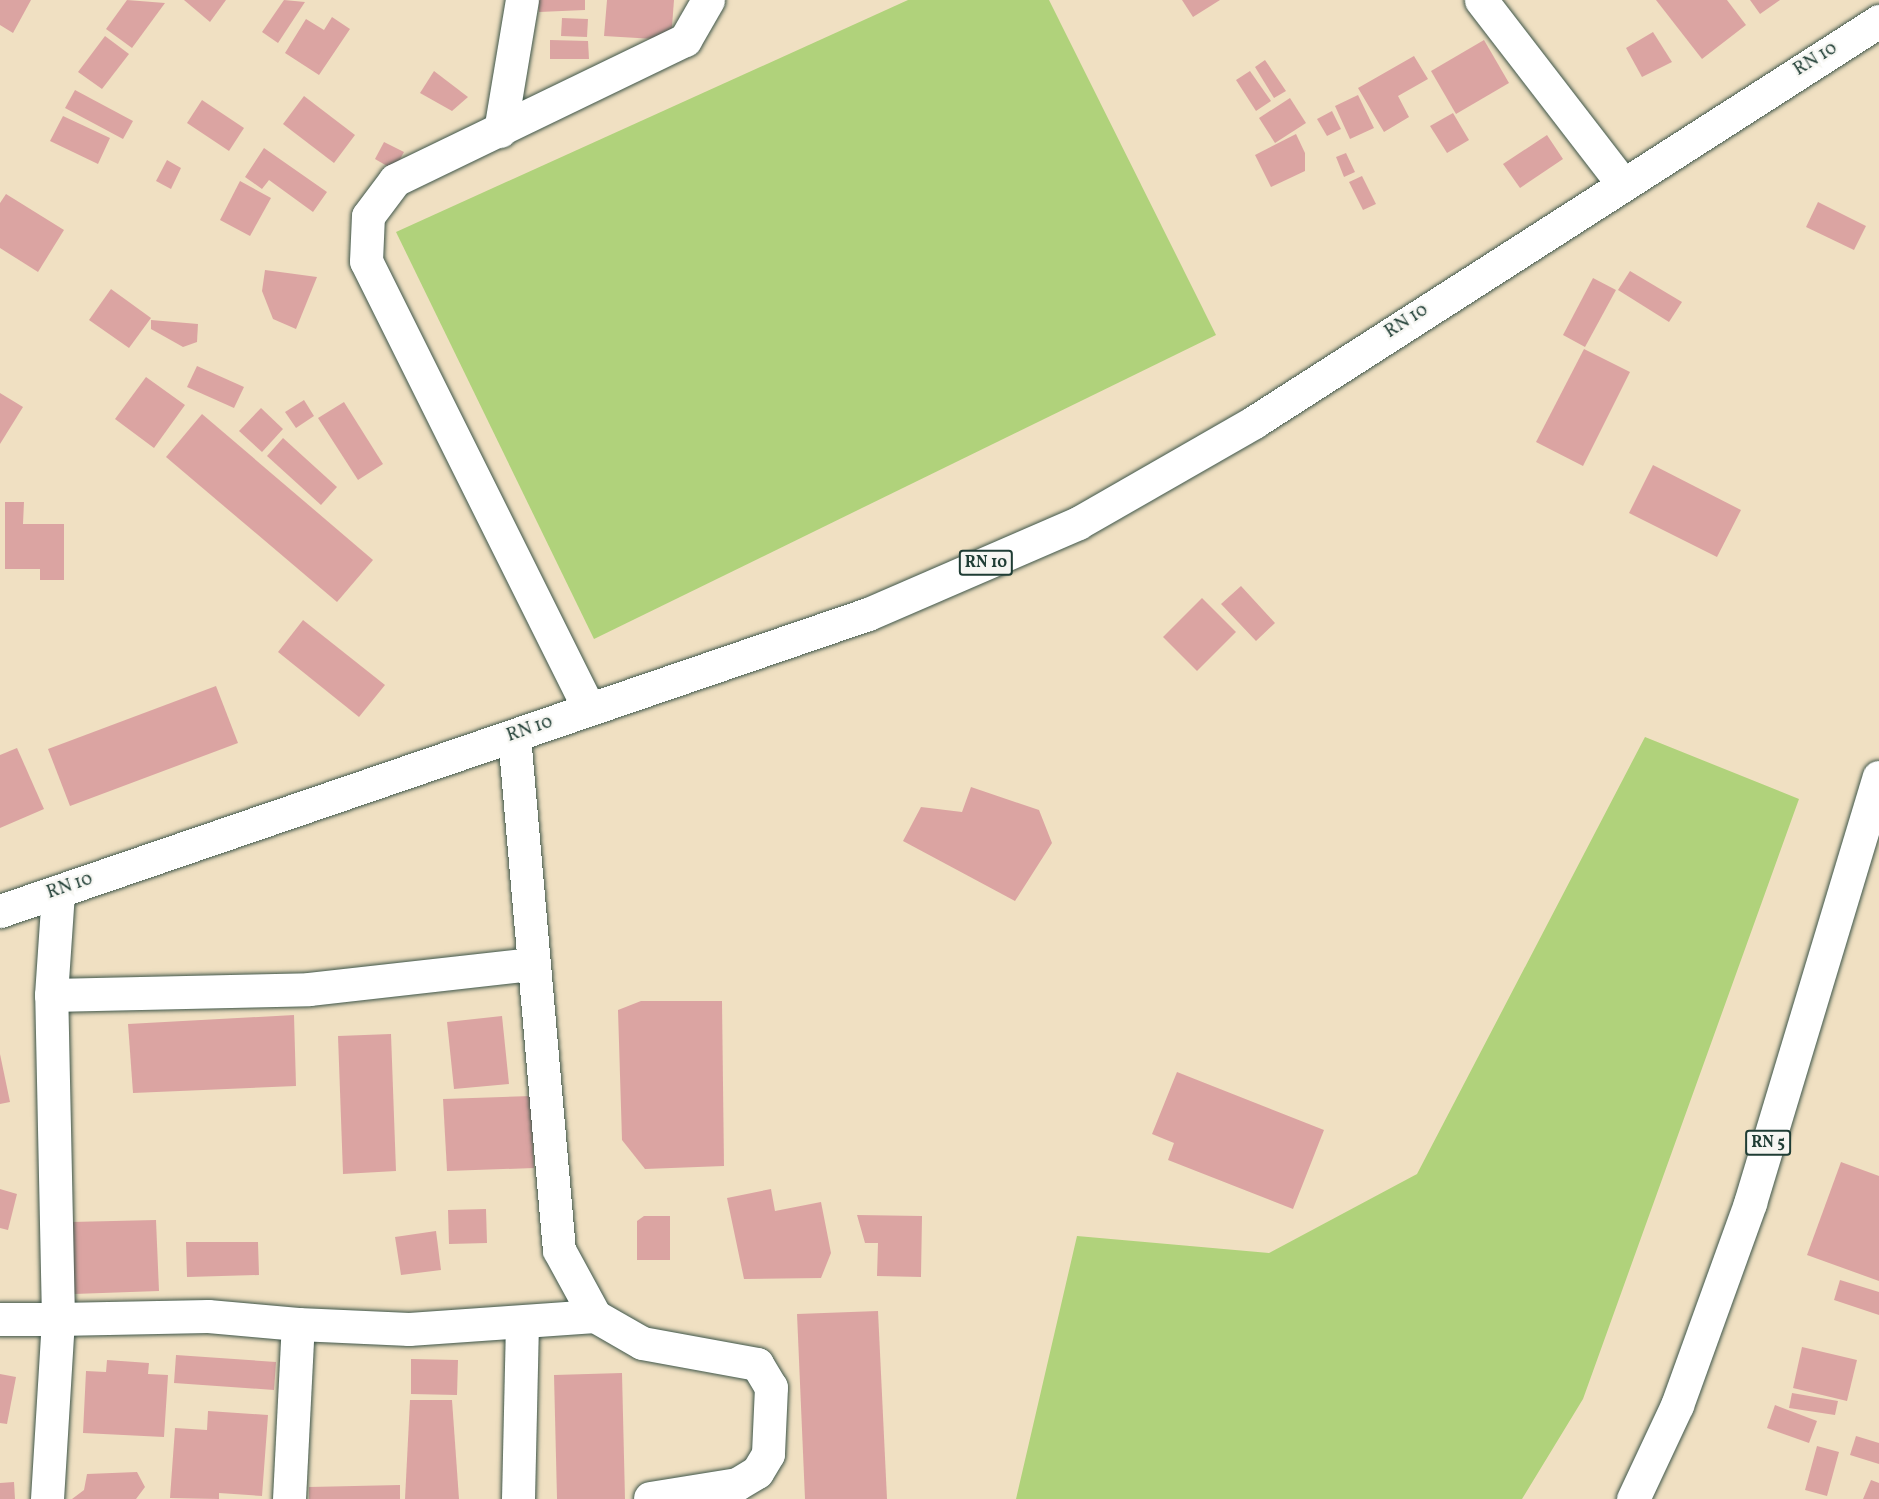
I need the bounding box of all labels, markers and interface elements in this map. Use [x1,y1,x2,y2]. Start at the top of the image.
street label: RN 10 [1790,38,1842,82]
street label: RN 10 [1381,300,1433,344]
road number: RN 10 [958,550,1014,576]
street label: RN 10 [504,712,556,748]
street label: RN 10 [44,869,96,905]
road number: RN 5 [1744,1130,1792,1156]

